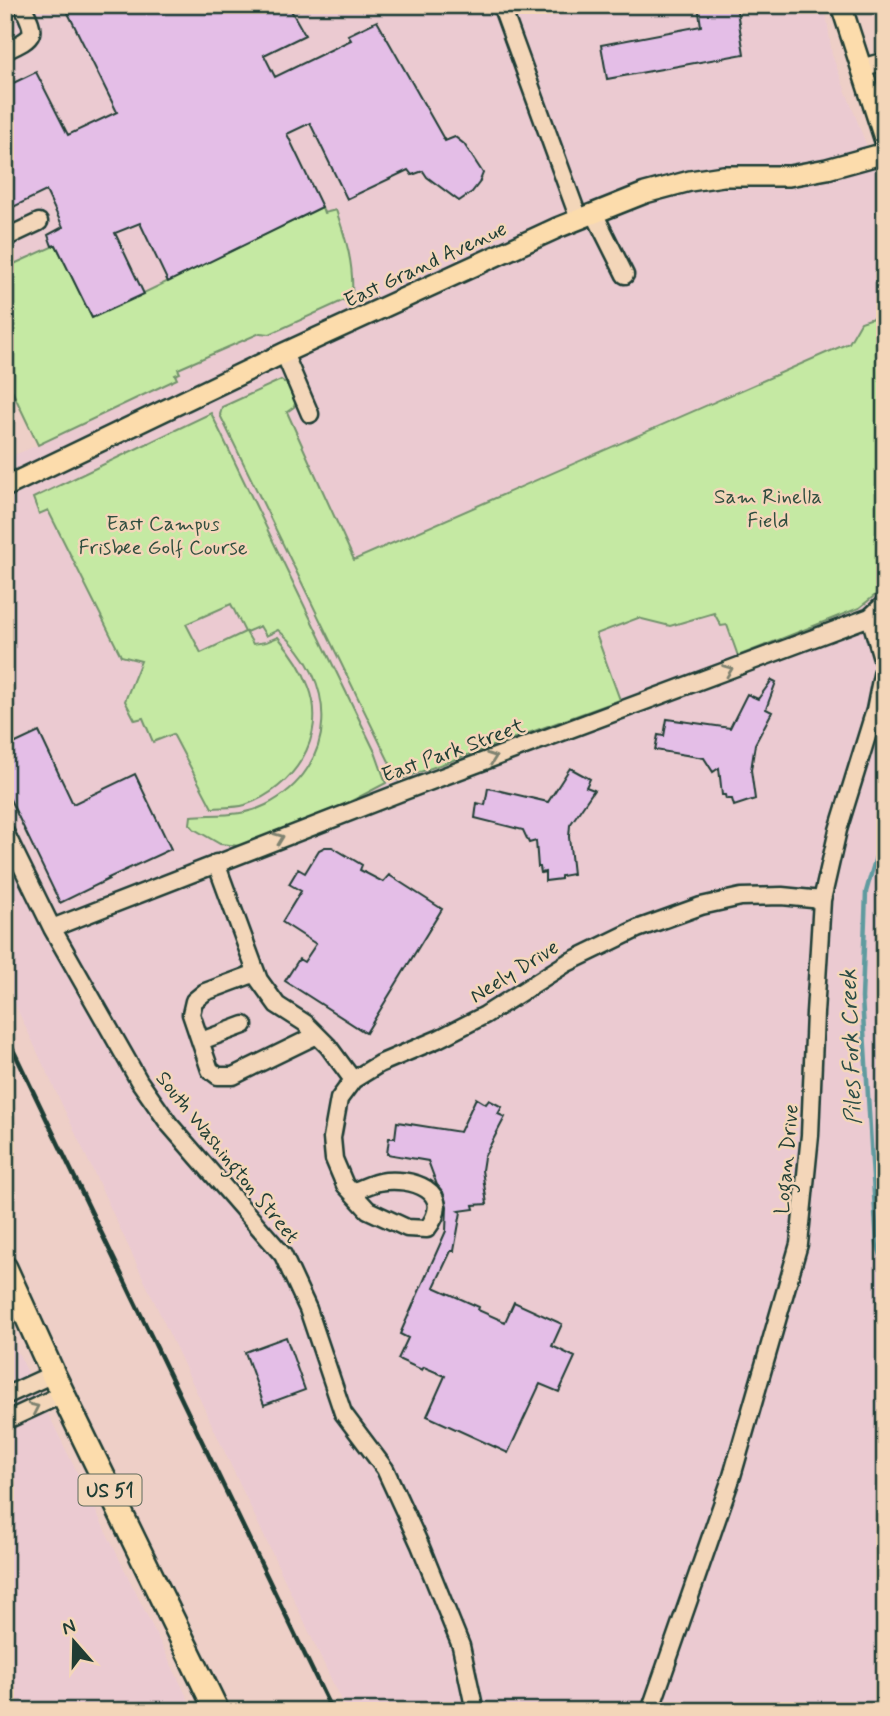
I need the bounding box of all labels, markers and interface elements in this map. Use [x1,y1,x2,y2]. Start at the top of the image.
street label: East Grand Avenue [339,215,511,315]
park label: Sam Rinella Field [714,483,822,535]
park label: East Campus Frisbee Golf Course [78,510,248,562]
one-way arrow [722,664,734,678]
street label: East Park Street [378,712,529,790]
one-way arrow [486,752,498,766]
one-way arrow [273,833,285,847]
street label: Neely Drive [465,934,564,1010]
water label: Piles Fork Creek [834,969,870,1125]
street label: South Washington Street [147,1065,306,1251]
street label: Logan Drive [768,1103,808,1215]
one-way arrow [27,1402,39,1416]
road number: US 51 [78,1474,142,1506]
north arrow [38,1608,108,1678]
text: N [58,1614,79,1641]

